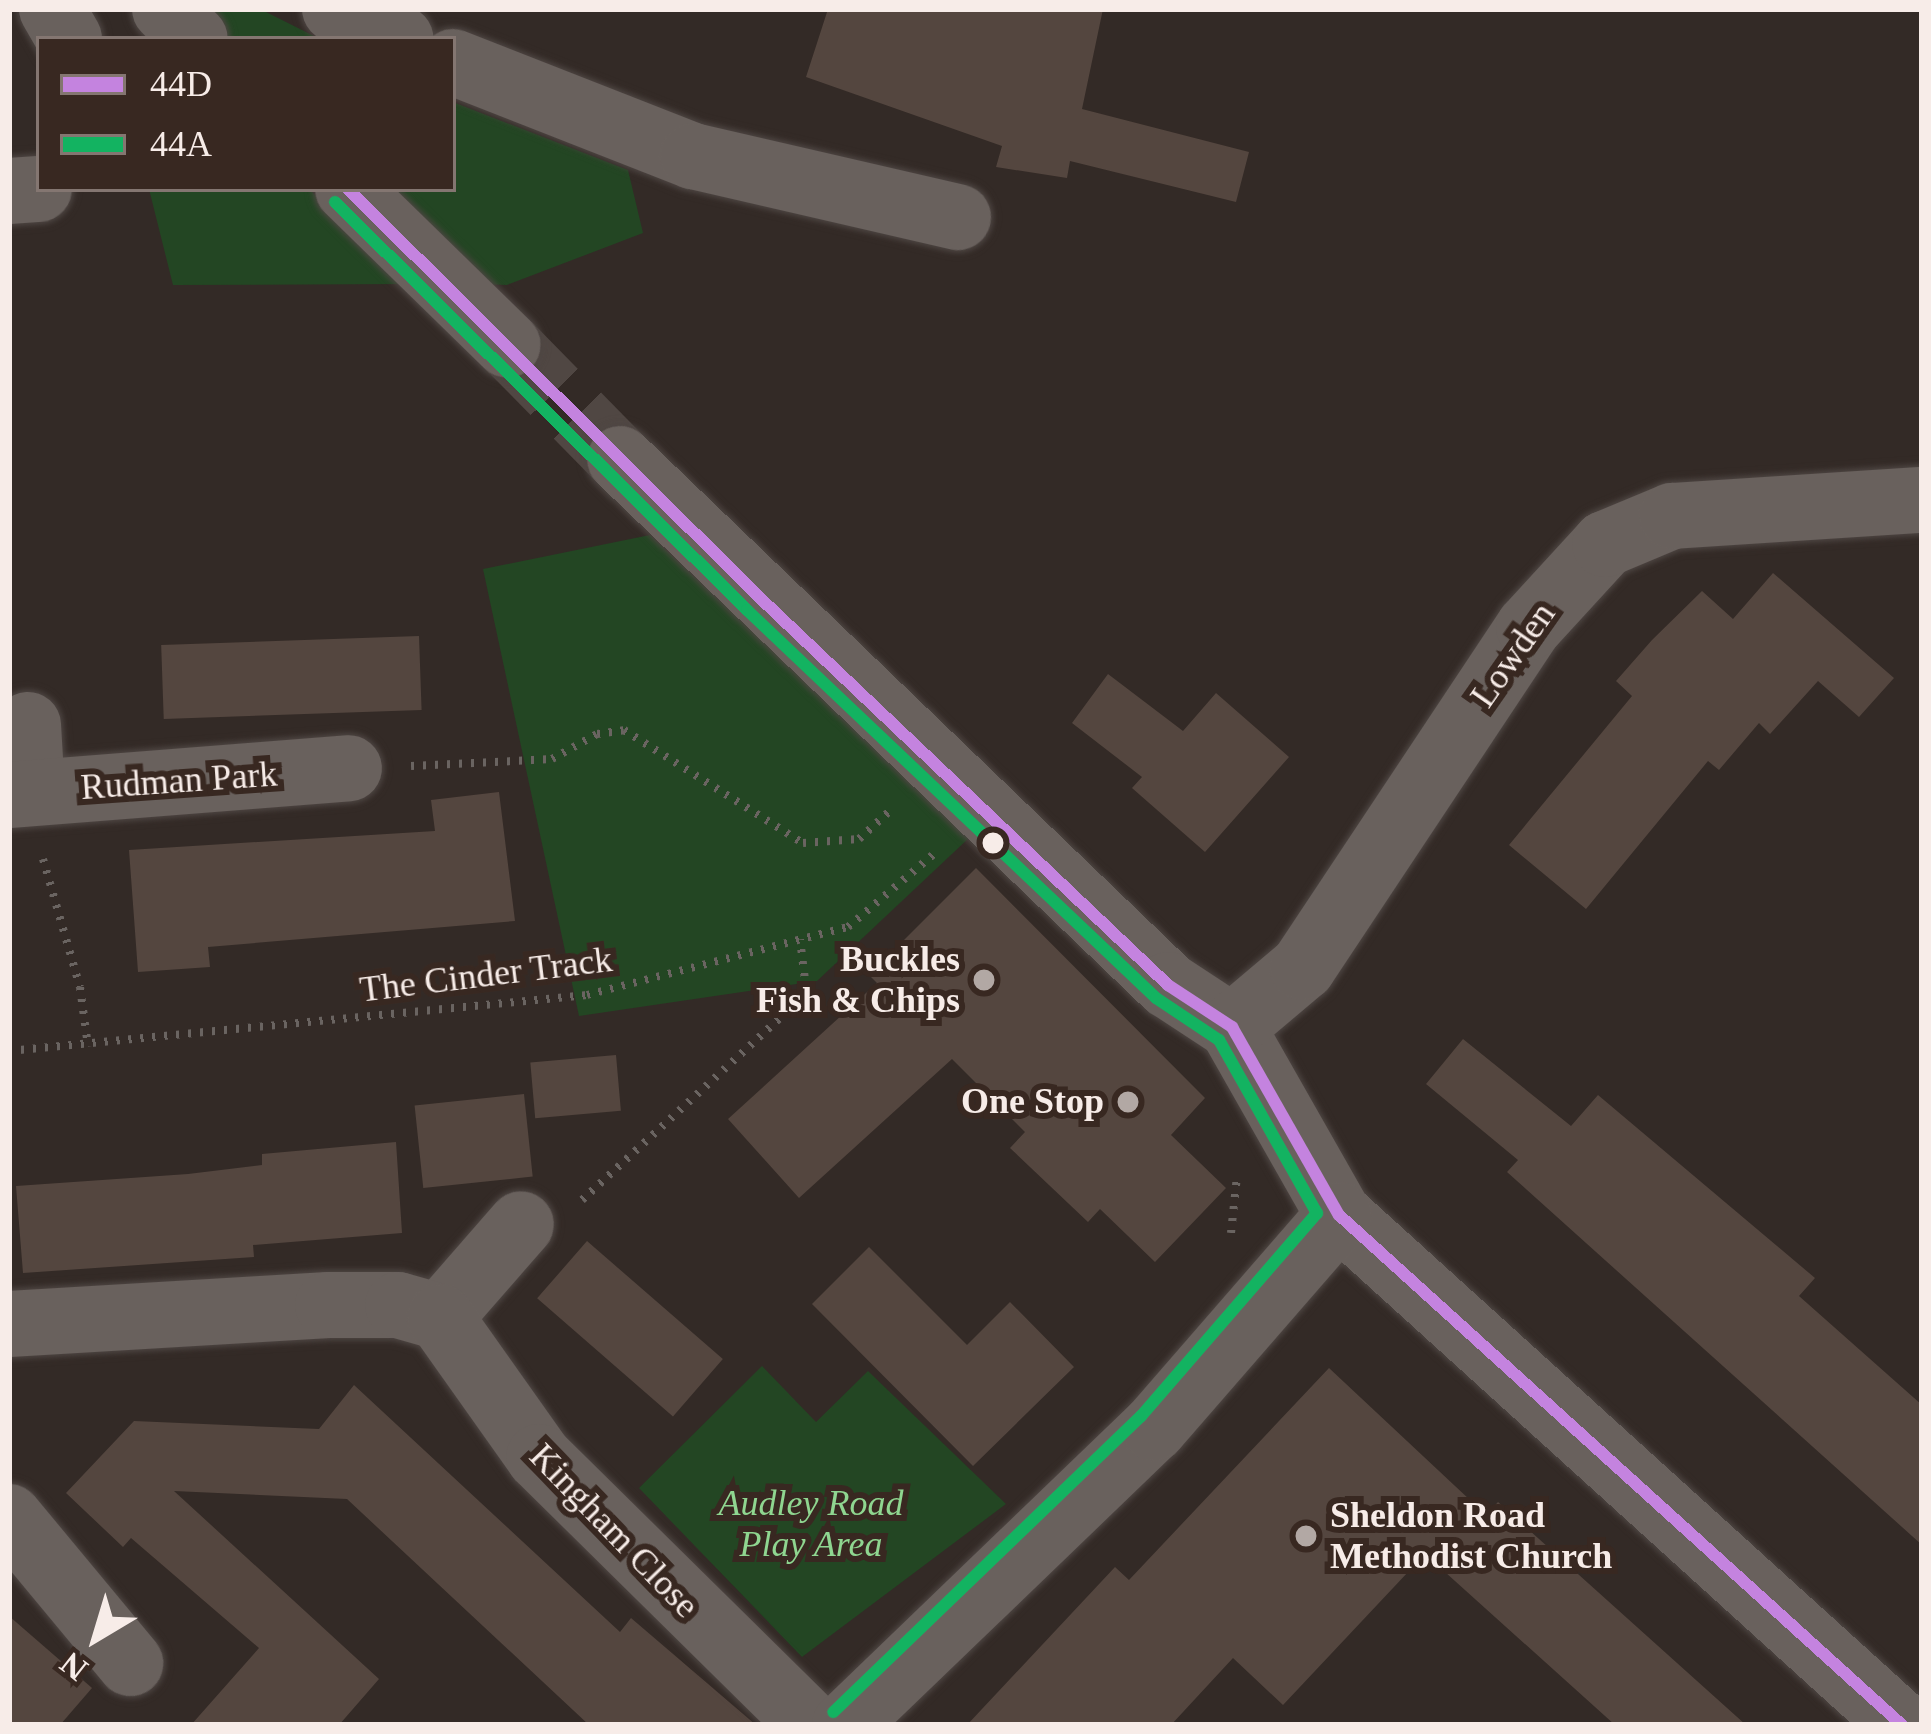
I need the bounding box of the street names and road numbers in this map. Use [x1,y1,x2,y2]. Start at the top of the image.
street label: Lowden [1461,594,1565,716]
street label: Rudman Park [79,753,279,809]
street label: The Cinder Track [357,938,615,1012]
street label: Kingham Close [520,1435,708,1627]

